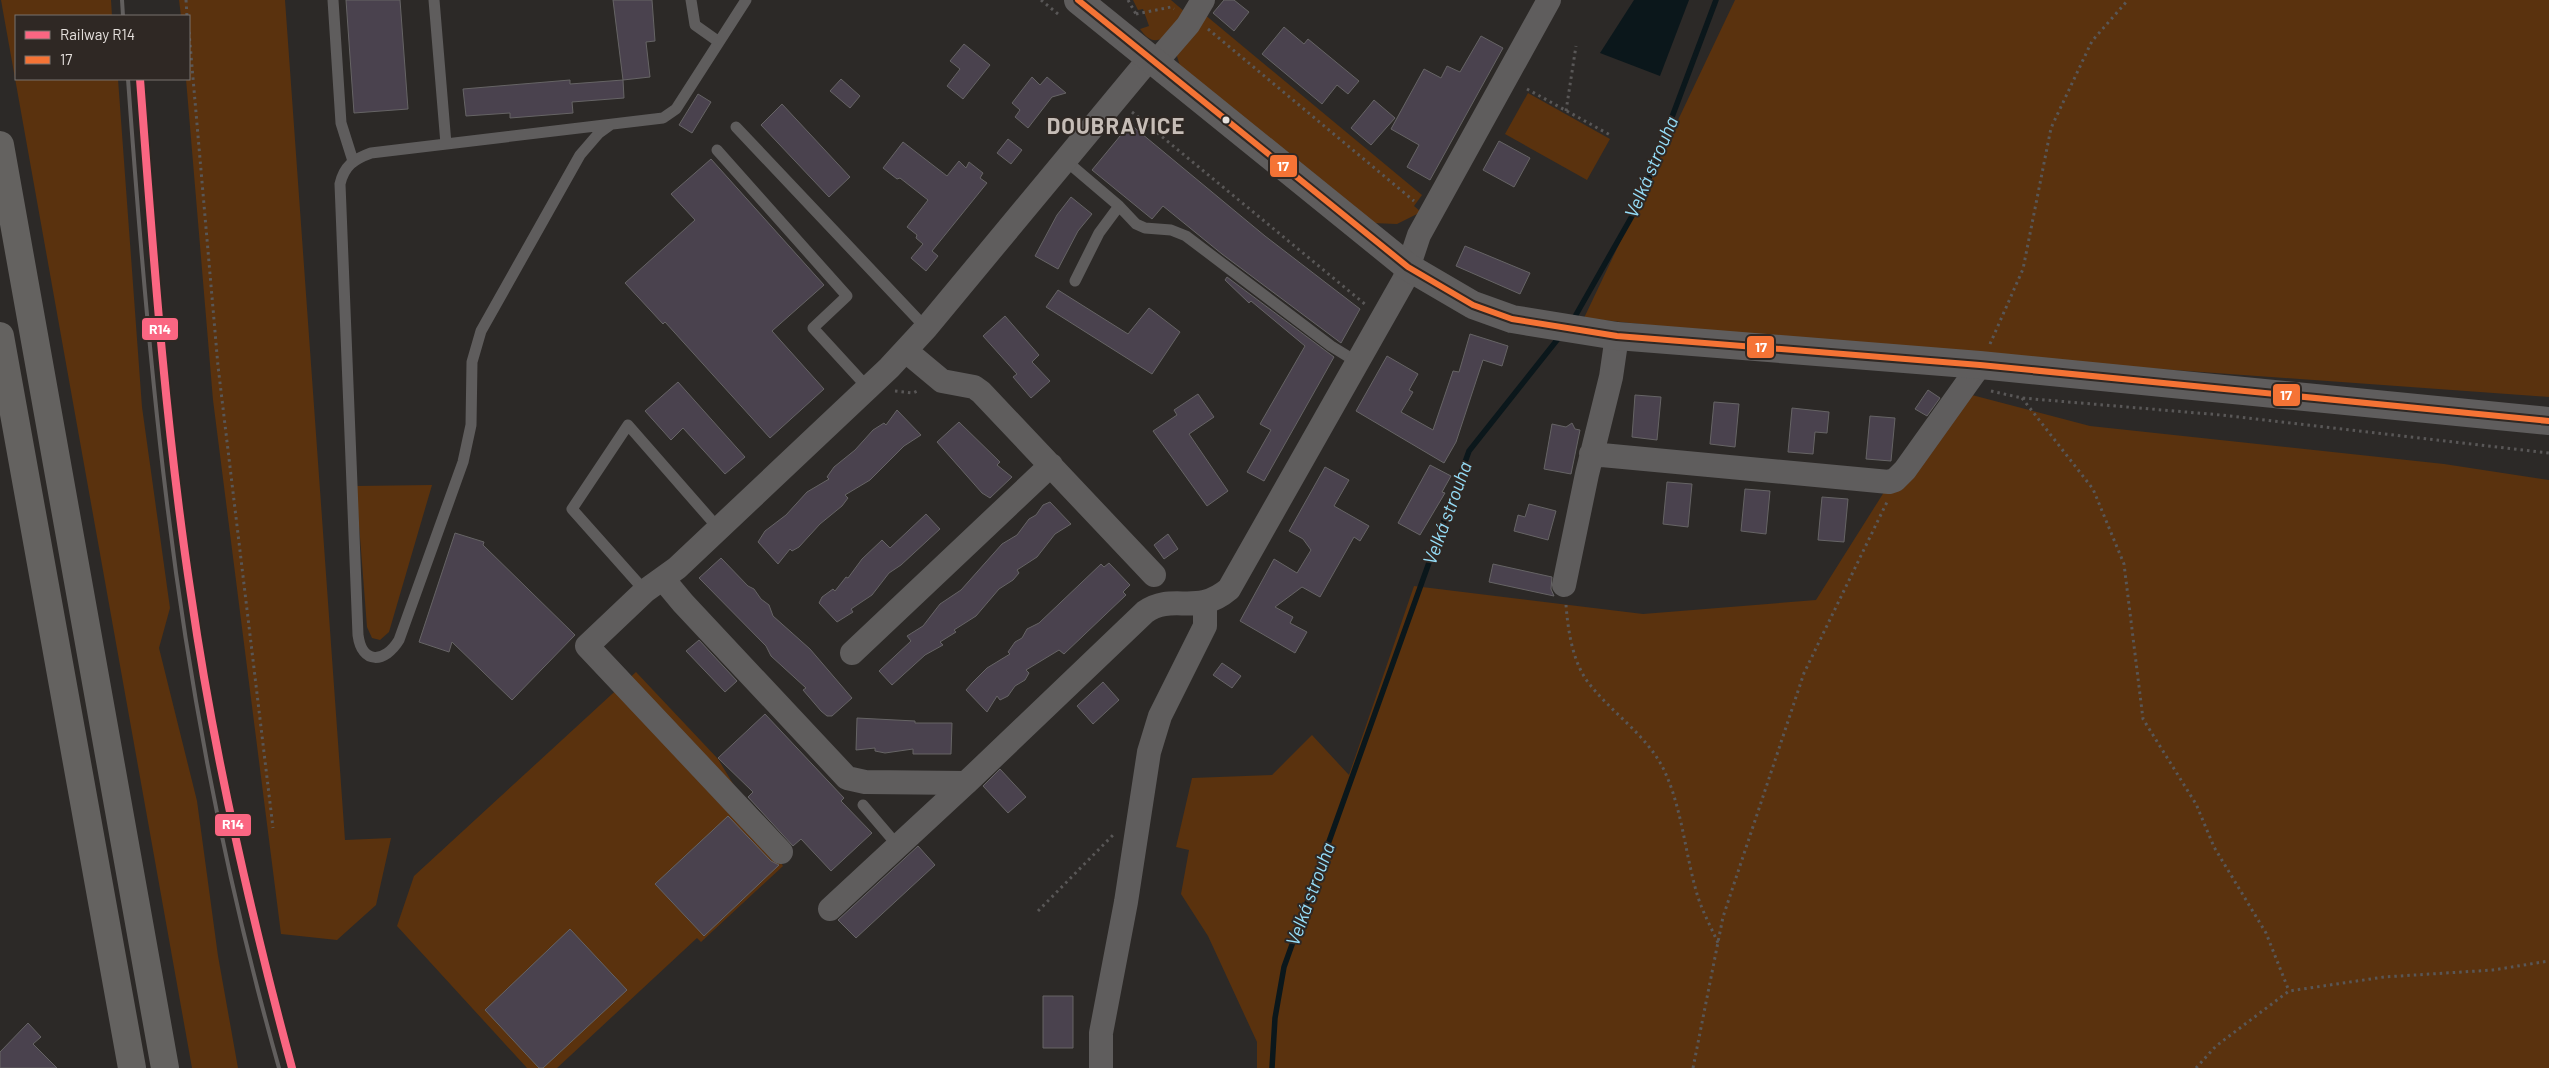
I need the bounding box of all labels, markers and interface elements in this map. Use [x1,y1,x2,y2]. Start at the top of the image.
legend [15,15,190,80]
text: Railway R14 [60,25,135,43]
text: 17 [60,50,72,68]
district label: DOUBRAVICE [1047,112,1185,138]
water label: Velká strouha [1619,112,1682,221]
unlabelled marker [1221,115,1231,125]
line badge: 17 [1269,154,1298,178]
text: 17 [1277,157,1289,174]
line badge: R14 [141,317,179,341]
text: R14 [149,320,171,337]
line badge: 17 [1746,335,1775,359]
text: 17 [1755,338,1767,355]
line badge: 17 [2272,383,2301,407]
text: 17 [2280,386,2292,403]
water label: Velká strouha [1417,458,1476,568]
line badge: R14 [214,813,252,837]
text: R14 [222,815,244,832]
water label: Velká strouha [1280,839,1339,949]

